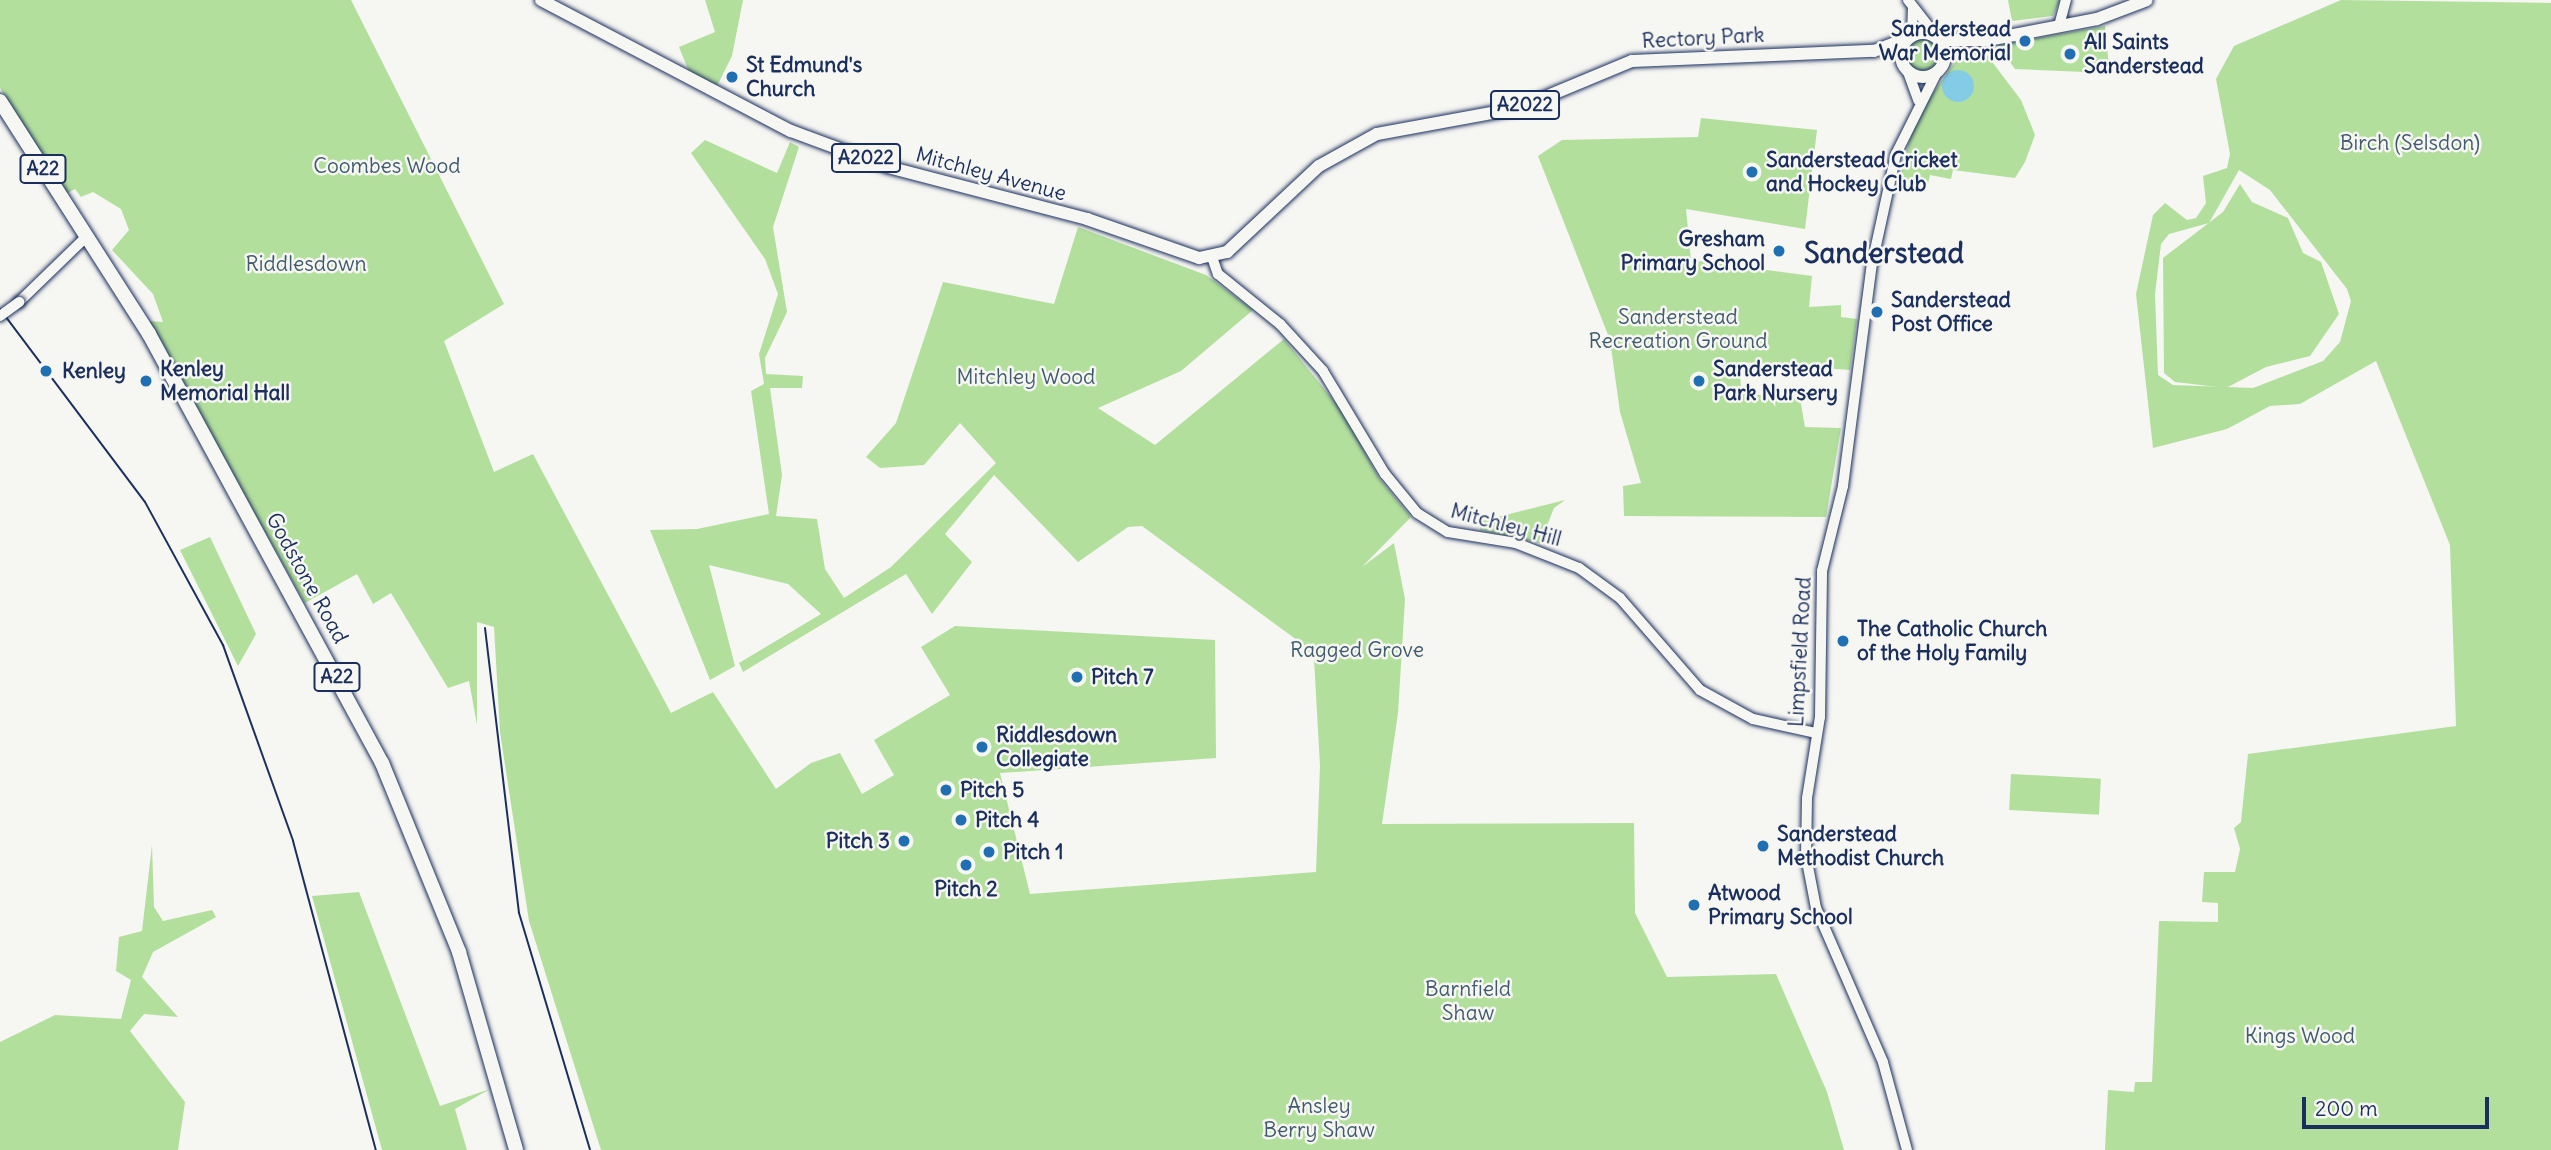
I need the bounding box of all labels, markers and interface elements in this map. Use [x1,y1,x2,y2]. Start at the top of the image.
place label: Sanderstead War Memorial [1879,16,2011,66]
street label: Rectory Park [1641,22,1765,54]
place label: All Saints Sanderstead [2084,29,2204,79]
marker: Sanderstead War Memorial [2017,33,2033,49]
marker: All Saints Sanderstead [2062,46,2078,62]
place label: St Edmund's Church [746,52,862,102]
marker: St Edmund's Church [724,69,740,85]
road number: A2022 [1490,90,1560,120]
park label: Birch (Selsdon) [2340,130,2480,156]
road number: A2022 [831,142,901,174]
street label: Mitchley Avenue [913,142,1069,206]
place label: Sanderstead Cricket and Hockey Club [1766,147,1958,197]
park label: Coombes Wood [313,153,461,179]
road number: A22 [19,154,68,184]
marker: Sanderstead Cricket and Hockey Club [1744,164,1760,180]
place label: Gresham Primary School [1620,226,1765,276]
district label: Sanderstead [1804,236,1964,270]
marker: Gresham Primary School [1771,243,1787,259]
park label: Riddlesdown [245,251,367,277]
place label: Sanderstead Post Office [1891,287,2011,337]
park label: Sanderstead Recreation Ground [1588,304,1768,354]
marker: Sanderstead Post Office [1869,304,1885,320]
place label: Kenley Memorial Hall [160,356,290,406]
place label: Sanderstead Park Nursery [1713,356,1838,406]
place label: Kenley [62,358,126,384]
marker: Kenley [36,361,56,381]
park label: Mitchley Wood [957,364,1095,390]
marker: Kenley Memorial Hall [138,373,154,389]
marker: Sanderstead Park Nursery [1691,373,1707,389]
street label: Mitchley Hill [1448,498,1564,552]
street label: Godstone Road [261,508,353,648]
street label: Limpsfield Road [1783,576,1817,728]
place label: The Catholic Church of the Holy Family [1857,616,2047,666]
marker: The Catholic Church of the Holy Family [1835,633,1851,649]
park label: Ragged Grove [1290,637,1424,663]
road number: A22 [312,662,362,692]
place label: Pitch 7 [1091,664,1153,690]
marker: Pitch 7 [1069,669,1085,685]
place label: Riddlesdown Collegiate [996,722,1117,772]
marker: Riddlesdown Collegiate [974,739,990,755]
place label: Pitch 5 [960,777,1024,803]
marker: Pitch 5 [938,782,954,798]
place label: Pitch 4 [975,807,1039,833]
marker: Pitch 4 [953,812,969,828]
place label: Sanderstead Methodist Church [1777,821,1944,871]
place label: Pitch 3 [826,828,890,854]
marker: Pitch 3 [896,833,912,849]
marker: Sanderstead Methodist Church [1755,838,1771,854]
place label: Pitch 1 [1003,839,1064,865]
marker: Pitch 1 [981,844,997,860]
marker: Pitch 2 [958,857,974,873]
place label: Pitch 2 [934,876,998,902]
place label: Atwood Primary School [1708,880,1853,930]
marker: Atwood Primary School [1686,897,1702,913]
park label: Barnfield Shaw [1425,976,1511,1026]
park label: Kings Wood [2245,1023,2355,1049]
scale bar [2306,1084,2493,1128]
park label: Ansley Berry Shaw [1263,1093,1375,1143]
text: 200 m [2315,1095,2378,1122]

